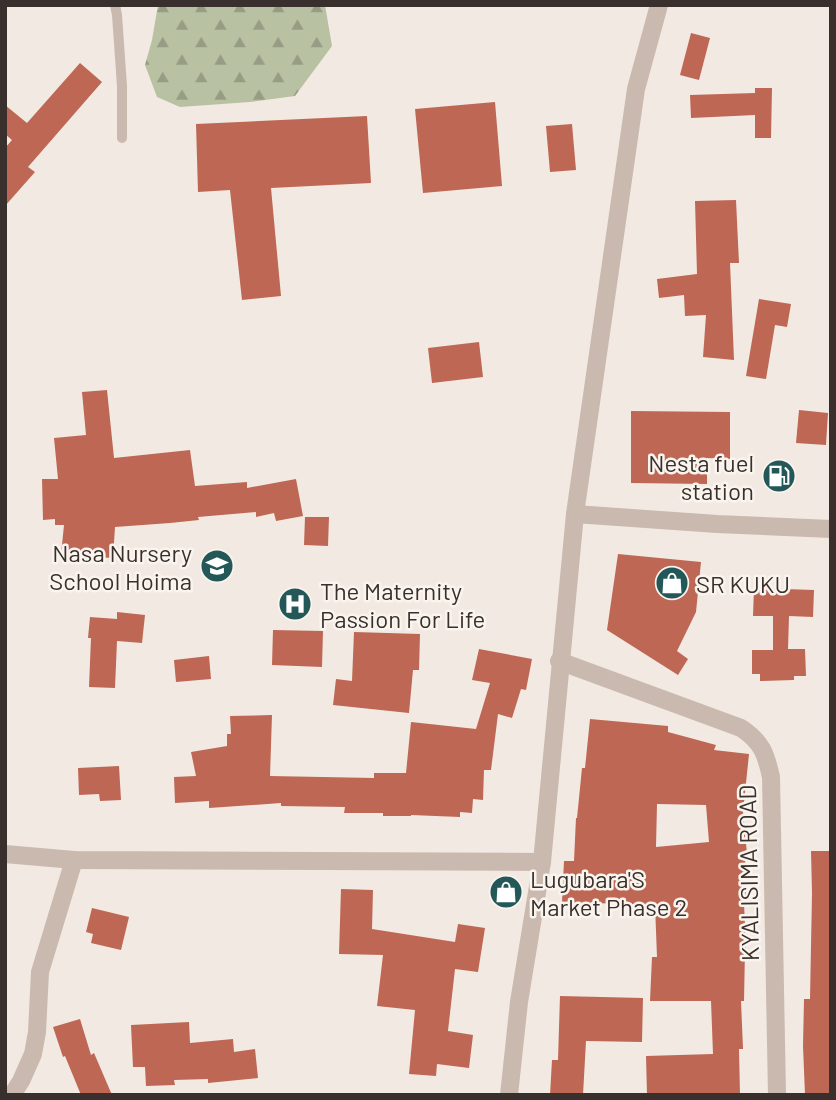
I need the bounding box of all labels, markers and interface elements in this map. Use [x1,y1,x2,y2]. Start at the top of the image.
place label: Nesta fuel station [648,448,754,505]
fuel station icon: Nesta fuel station [760,457,798,495]
place label: Nasa Nursery School Hoima [49,538,192,595]
school or university icon: Nasa Nursery School Hoima [198,547,236,585]
shop icon: SR KUKU [653,564,691,602]
place label: SR KUKU [696,569,790,598]
place label: The Maternity Passion For Life [320,576,485,633]
hospital icon: The Maternity Passion For Life [276,585,314,623]
street label: KYALISIMA ROAD [732,785,764,961]
place label: Lugubara'S Market Phase 2 [530,864,687,921]
shop icon: Lugubara'S Market Phase 2 [487,873,525,911]

